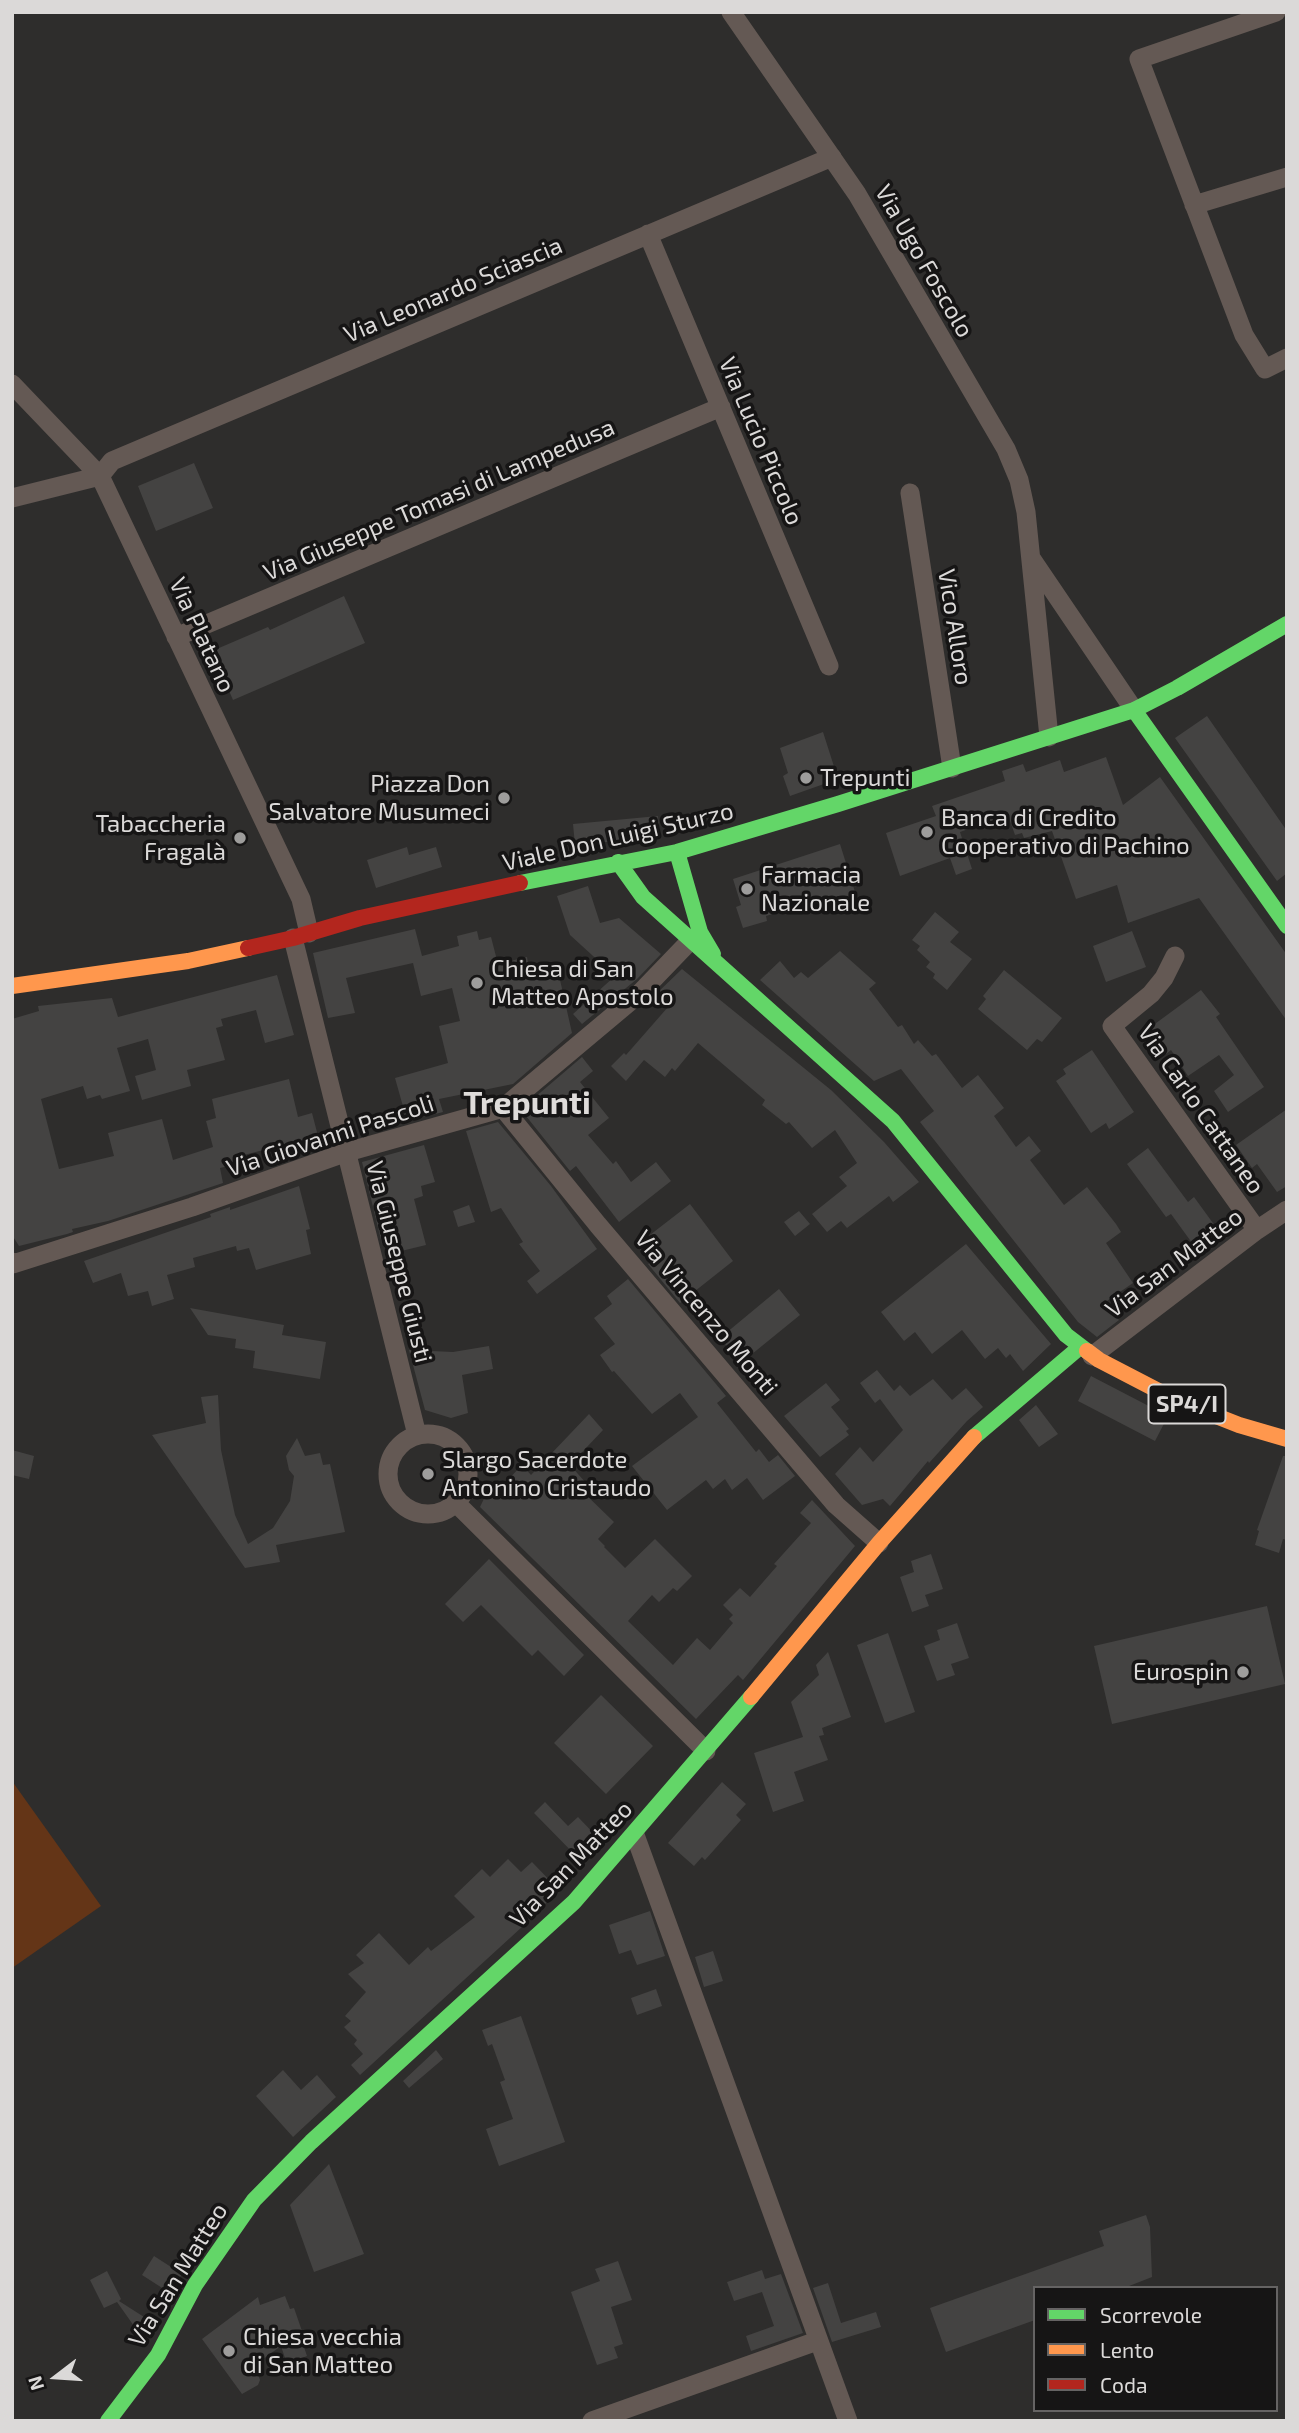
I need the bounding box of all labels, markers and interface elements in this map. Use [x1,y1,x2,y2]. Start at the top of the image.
street label: Via Ugo Foscolo [869,180,979,342]
street label: Via Leonardo Sciascia [339,231,567,349]
street label: Via Lucio Piccolo [713,353,809,529]
street label: Via Giuseppe Tomasi di Lampedusa [259,413,619,587]
street label: Vico Alloro [932,567,978,687]
street label: Via Platano [163,573,241,697]
place label: Trepunti [820,764,911,792]
place label: Piazza Don Salvatore Musumeci [268,770,490,826]
marker: Trepunti [798,770,814,786]
marker: Piazza Don Salvatore Musumeci [496,790,512,806]
street label: Viale Don Luigi Sturzo [500,796,736,878]
place label: Banca di Credito Cooperativo di Pachino [941,804,1190,860]
place label: Tabaccheria Fragalà [95,810,226,866]
marker: Banca di Credito Cooperativo di Pachino [919,824,935,840]
marker: Tabaccheria Fragalà [232,830,248,846]
place label: Farmacia Nazionale [761,861,870,917]
marker: Farmacia Nazionale [739,881,755,897]
place label: Chiesa di San Matteo Apostolo [491,955,674,1011]
marker: Chiesa di San Matteo Apostolo [469,975,485,991]
street label: Via Carlo Cattaneo [1132,1019,1270,1199]
district label: Trepunti [463,1084,591,1122]
street label: Via Giovanni Pascoli [223,1089,437,1183]
street label: Via Giuseppe Giusti [360,1158,438,1366]
street label: Via San Matteo [1100,1202,1248,1324]
street label: Via Vincenzo Monti [628,1224,784,1402]
road number: SP4/I [1148,1385,1226,1424]
place label: Slargo Sacerdote Antonino Cristaudo [442,1446,651,1502]
marker: Slargo Sacerdote Antonino Cristaudo [420,1466,436,1482]
place label: Eurospin [1133,1658,1229,1686]
marker: Eurospin [1235,1664,1251,1680]
street label: Via San Matteo [504,1795,638,1933]
street label: Via San Matteo [122,2198,234,2352]
legend [1033,2286,1278,2412]
text: Scorrevole [1100,2302,1202,2327]
place label: Chiesa vecchia di San Matteo [243,2323,402,2379]
text: Lento [1100,2337,1154,2362]
north arrow [21,2342,91,2412]
marker: Chiesa vecchia di San Matteo [221,2343,237,2359]
text: Coda [1100,2372,1147,2397]
text: N [22,2373,48,2393]

